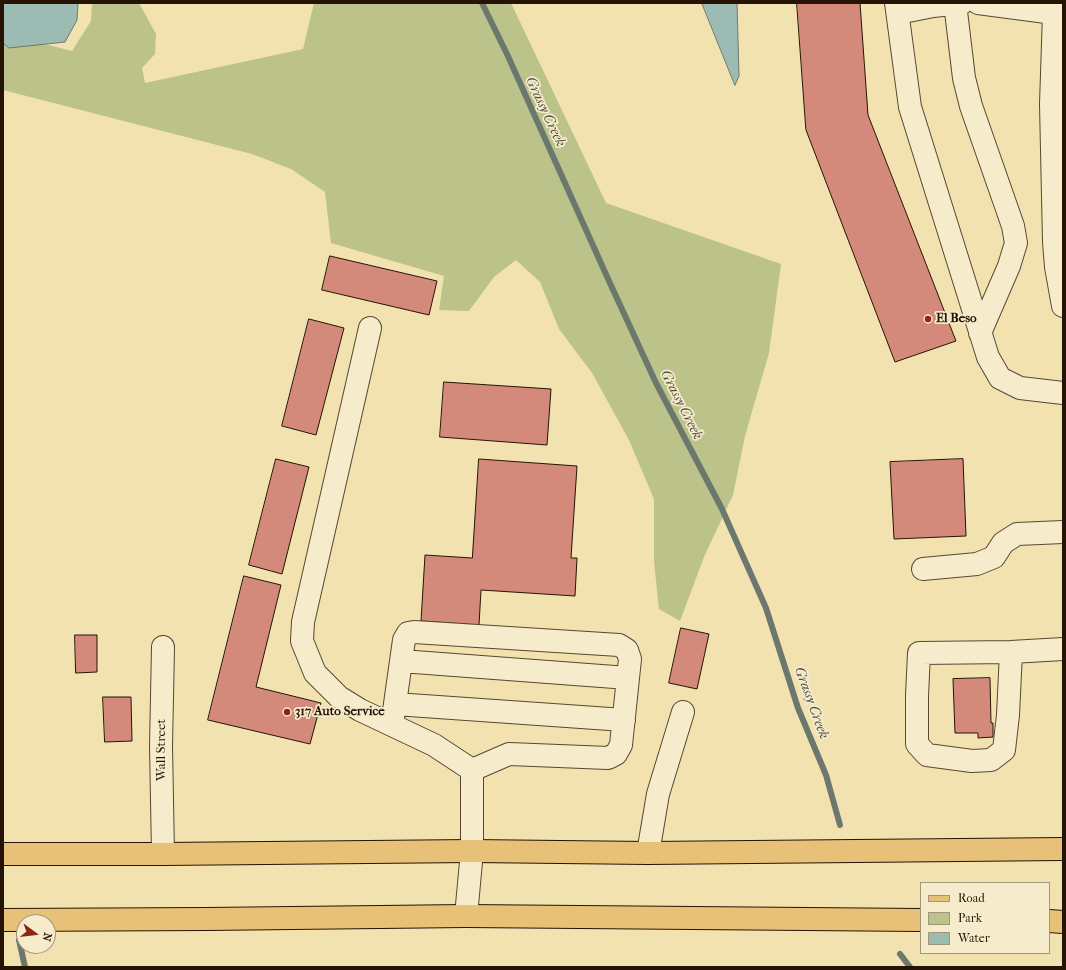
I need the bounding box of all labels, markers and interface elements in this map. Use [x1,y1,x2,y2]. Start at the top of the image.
water label: Grassy Creek [521,74,569,150]
place label: El Beso [936,311,977,327]
marker: El Beso [923,314,933,324]
water label: Grassy Creek [656,367,706,443]
water label: Grassy Creek [790,665,832,741]
place label: 317 Auto Service [295,704,385,720]
marker: 317 Auto Service [282,707,292,717]
street label: Wall Street [154,719,170,781]
legend [920,882,1050,954]
text: Road [958,891,985,905]
text: Park [958,911,982,925]
north arrow [16,914,56,954]
text: N [40,931,54,943]
text: Water [958,931,990,945]

